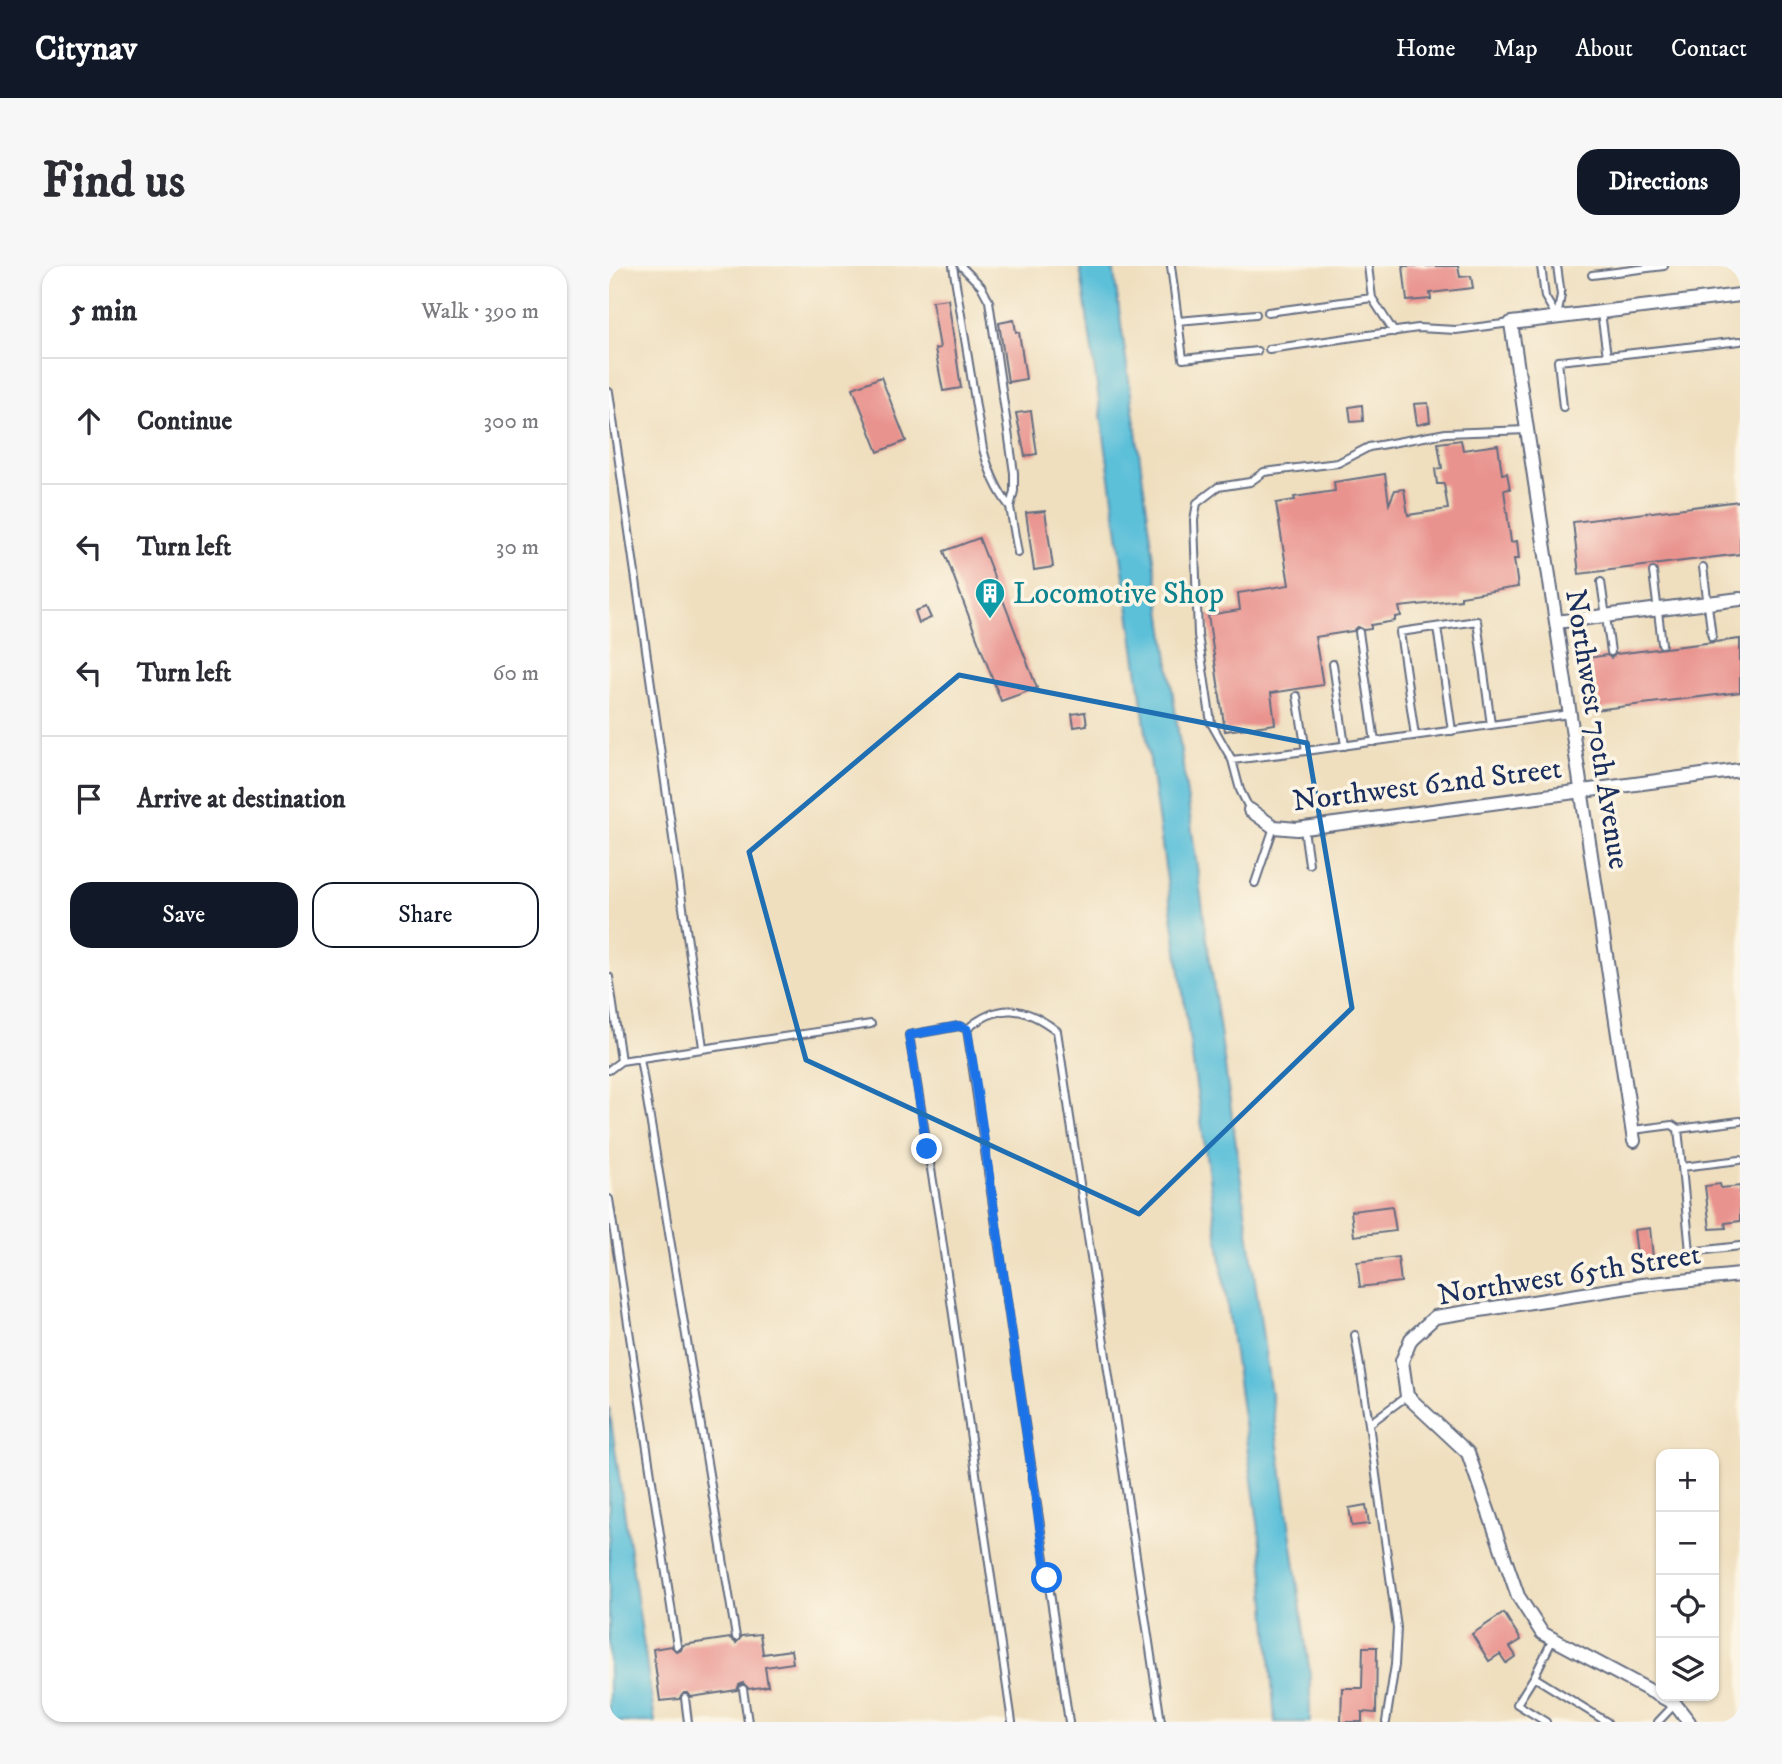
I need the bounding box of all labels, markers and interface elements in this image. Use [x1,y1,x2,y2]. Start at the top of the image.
text: Citynav [35,29,137,70]
text: Home [1396,34,1455,64]
text: Map [1493,34,1538,64]
text: About [1576,34,1633,64]
text: Contact [1671,34,1747,64]
button: Directions [1577,149,1740,215]
text: Find us [42,151,185,213]
text: 5 min [70,293,137,330]
text: Walk · 390 m [421,297,539,326]
icon: ahead [70,402,108,440]
text: Continue [137,405,232,438]
text: 300 m [483,407,539,436]
icon: left [70,528,108,566]
text: Turn left [137,531,231,564]
text: 30 m [496,533,539,562]
building icon: Locomotive Shop [973,576,1007,620]
place label: Locomotive Shop [1013,576,1224,613]
street label: Northwest 70th Avenue [1556,587,1637,872]
icon: left [70,654,108,692]
text: Turn left [137,657,231,690]
text: 60 m [492,659,539,688]
street label: Northwest 62nd Street [1291,751,1564,820]
icon: arrive [70,780,108,818]
text: Arrive at destination [137,783,346,816]
button: Save [70,882,298,948]
button: Share [312,882,539,948]
route end [911,1133,942,1164]
street label: Northwest 65th Street [1435,1236,1703,1315]
map controls [1656,1449,1719,1701]
button: + [1656,1449,1719,1512]
button: − [1656,1512,1719,1575]
route start [1031,1562,1062,1593]
button: locate [1656,1575,1719,1638]
button: layers [1656,1638,1719,1701]

